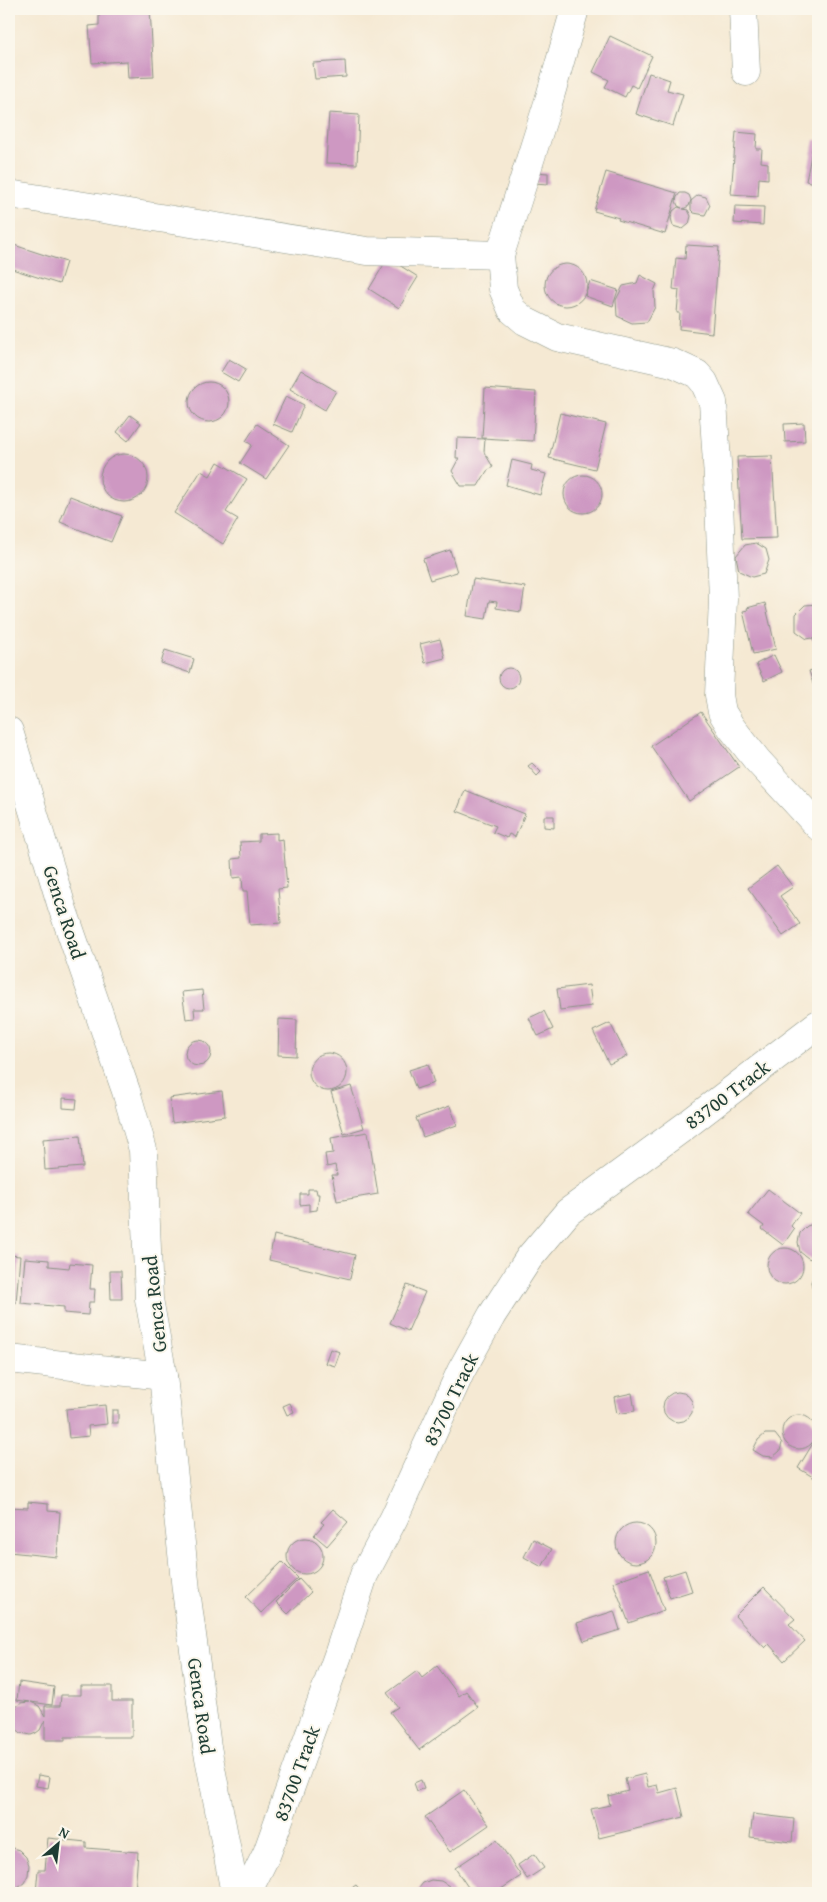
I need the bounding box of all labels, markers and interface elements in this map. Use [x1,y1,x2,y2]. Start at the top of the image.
street label: Genca Road [36,861,94,963]
street label: 83700 Track [678,1052,776,1136]
street label: Genca Road [134,1254,173,1354]
street label: 83700 Track [415,1347,485,1450]
street label: Genca Road [181,1656,223,1756]
street label: 83700 Track [265,1720,327,1825]
north arrow [32,1820,82,1870]
text: N [55,1821,73,1844]

